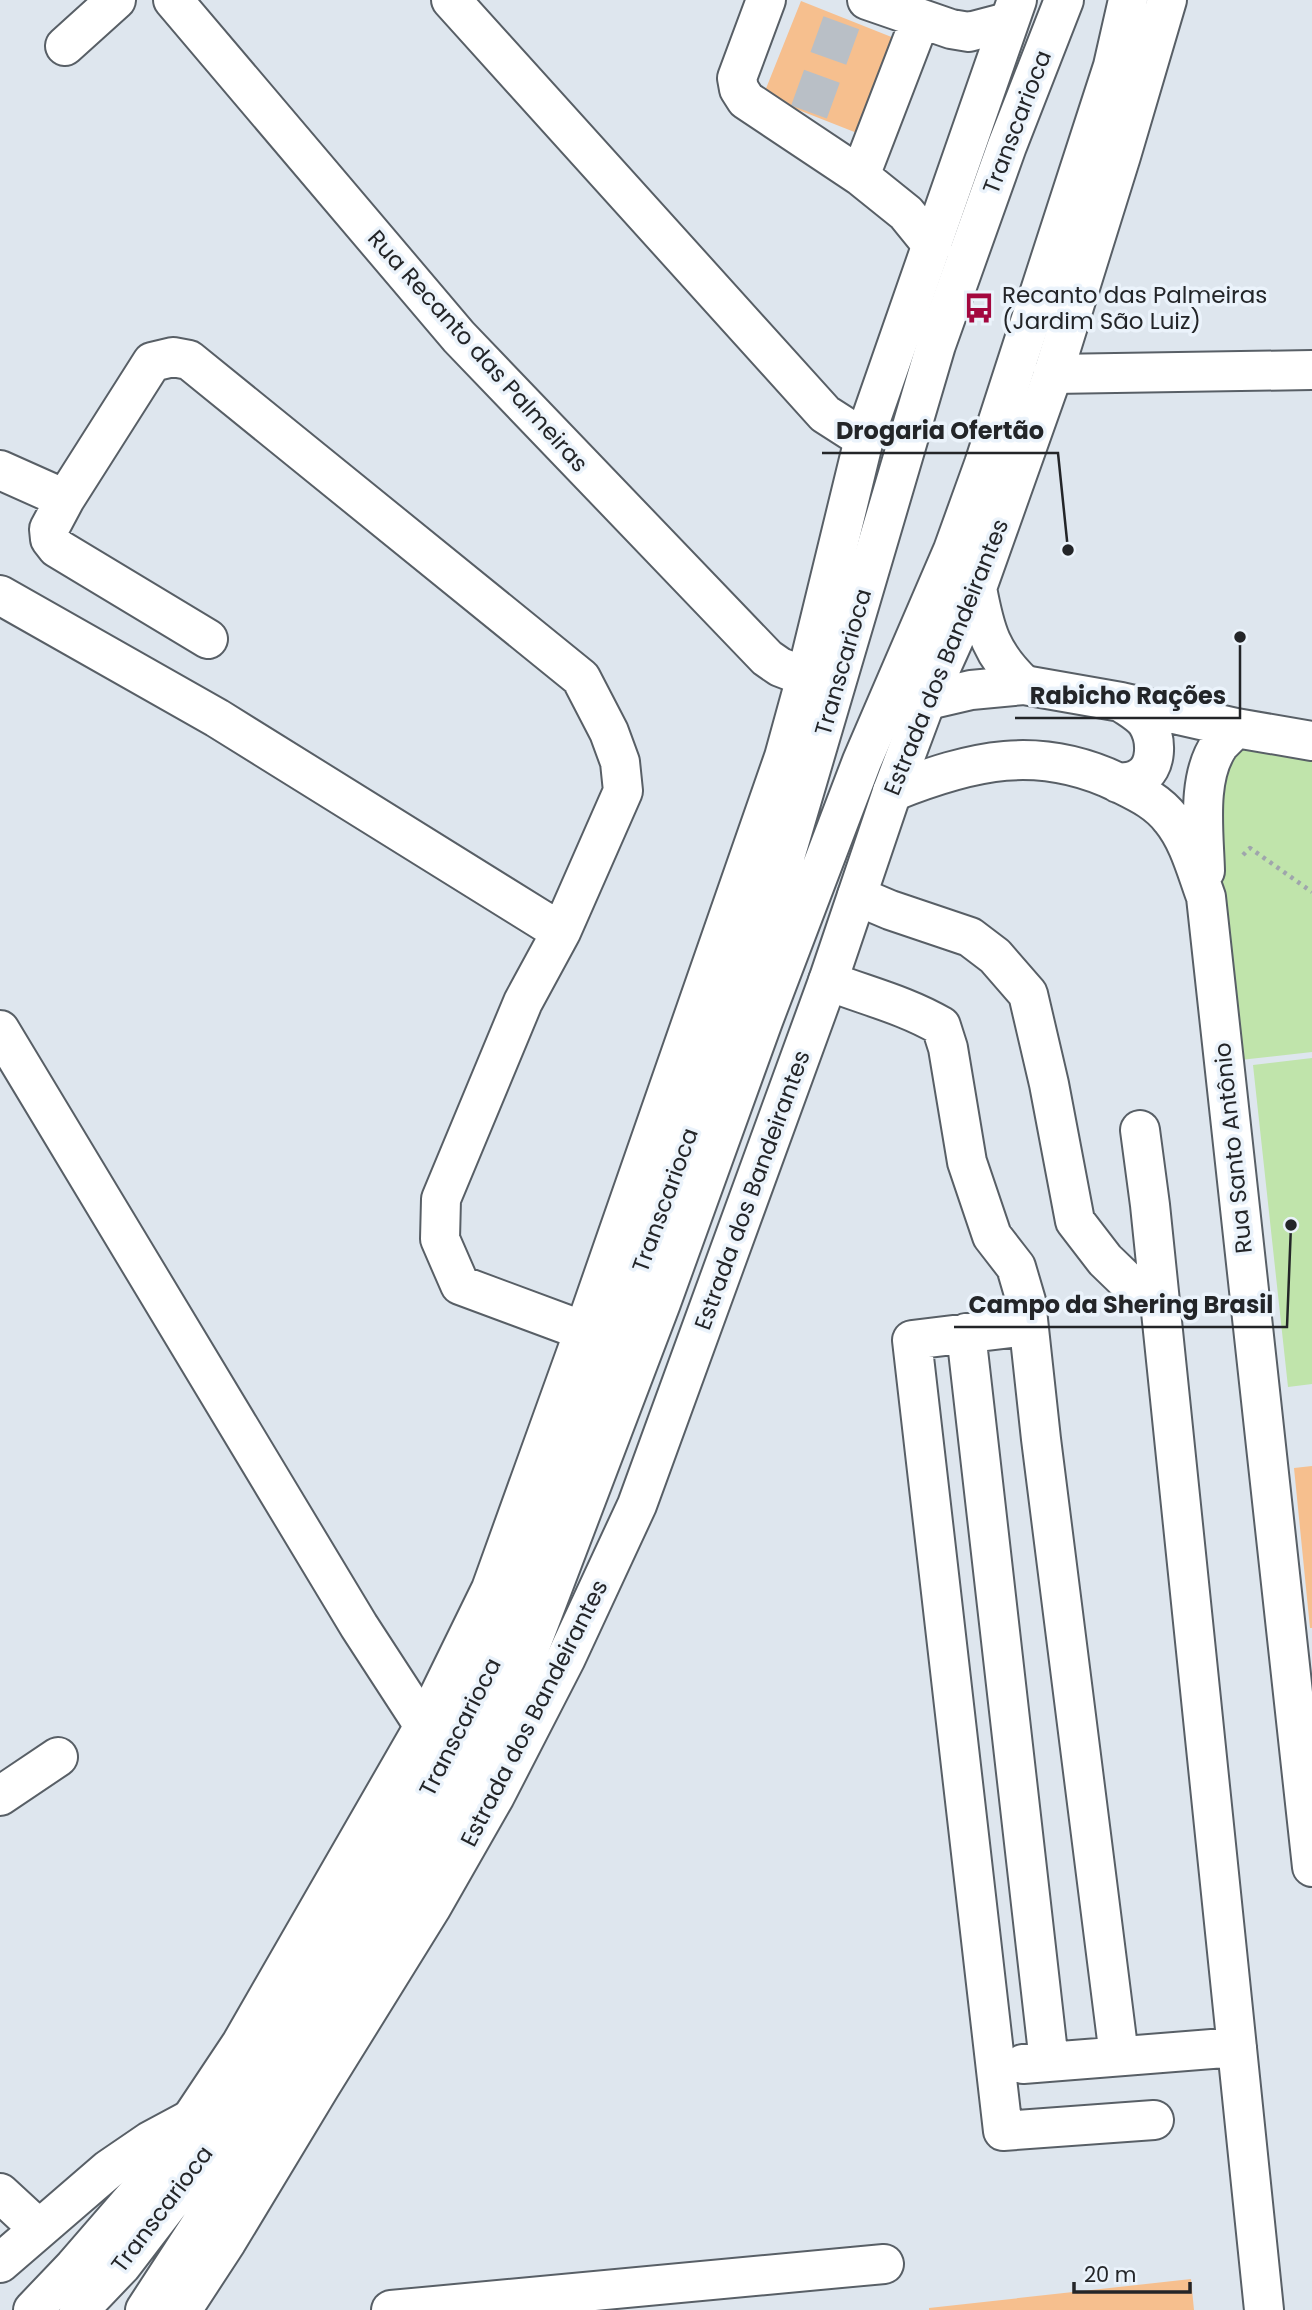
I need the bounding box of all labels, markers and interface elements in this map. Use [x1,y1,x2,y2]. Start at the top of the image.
street label: Transcarioca [975,46,1059,198]
street label: Rua Recanto das Palmeiras [361,223,595,479]
place label: Recanto das Palmeiras (Jardim São Luiz) [1002,279,1267,337]
bus stop icon: Recanto das Palmeiras (Jardim São Luiz) [962,291,996,325]
callout: Drogaria Ofertão [822,408,1058,453]
text: Drogaria Ofertão [836,414,1044,447]
street label: Estrada dos Bandeirantes [876,514,1016,800]
street label: Transcarioca [807,585,879,739]
callout: Rabicho Rações [1015,673,1240,718]
text: Rabicho Rações [1030,679,1226,712]
street label: Rua Santo Antônio [1206,1041,1260,1255]
street label: Estrada dos Bandeirantes [686,1046,818,1334]
street label: Transcarioca [624,1123,706,1277]
callout: Campo da Shering Brasil [954,1282,1287,1327]
text: Campo da Shering Brasil [969,1288,1273,1321]
street label: Estrada dos Bandeirantes [453,1574,615,1852]
street label: Transcarioca [411,1652,509,1802]
street label: Transcarioca [104,2139,220,2279]
scale bar [1074,2250,1190,2294]
text: 20 m [1084,2260,1137,2289]

